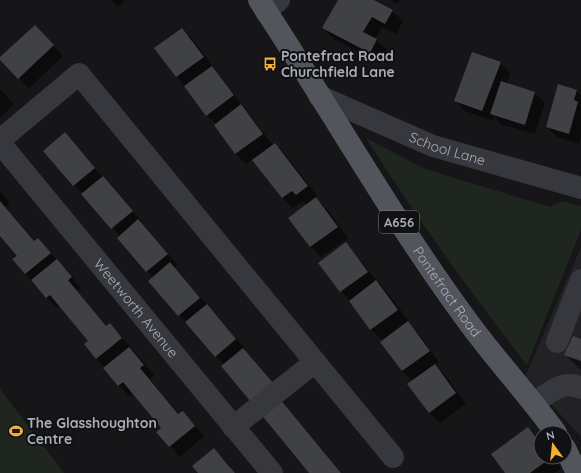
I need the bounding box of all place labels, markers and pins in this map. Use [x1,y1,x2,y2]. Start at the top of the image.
place label: Pontefract Road Churchfield Lane [281,47,395,81]
bus stop icon: Pontefract Road Churchfield Lane [262,56,278,72]
place label: The Glasshoughton Centre [27,414,157,448]
sports icon: The Glasshoughton Centre [8,423,24,439]

